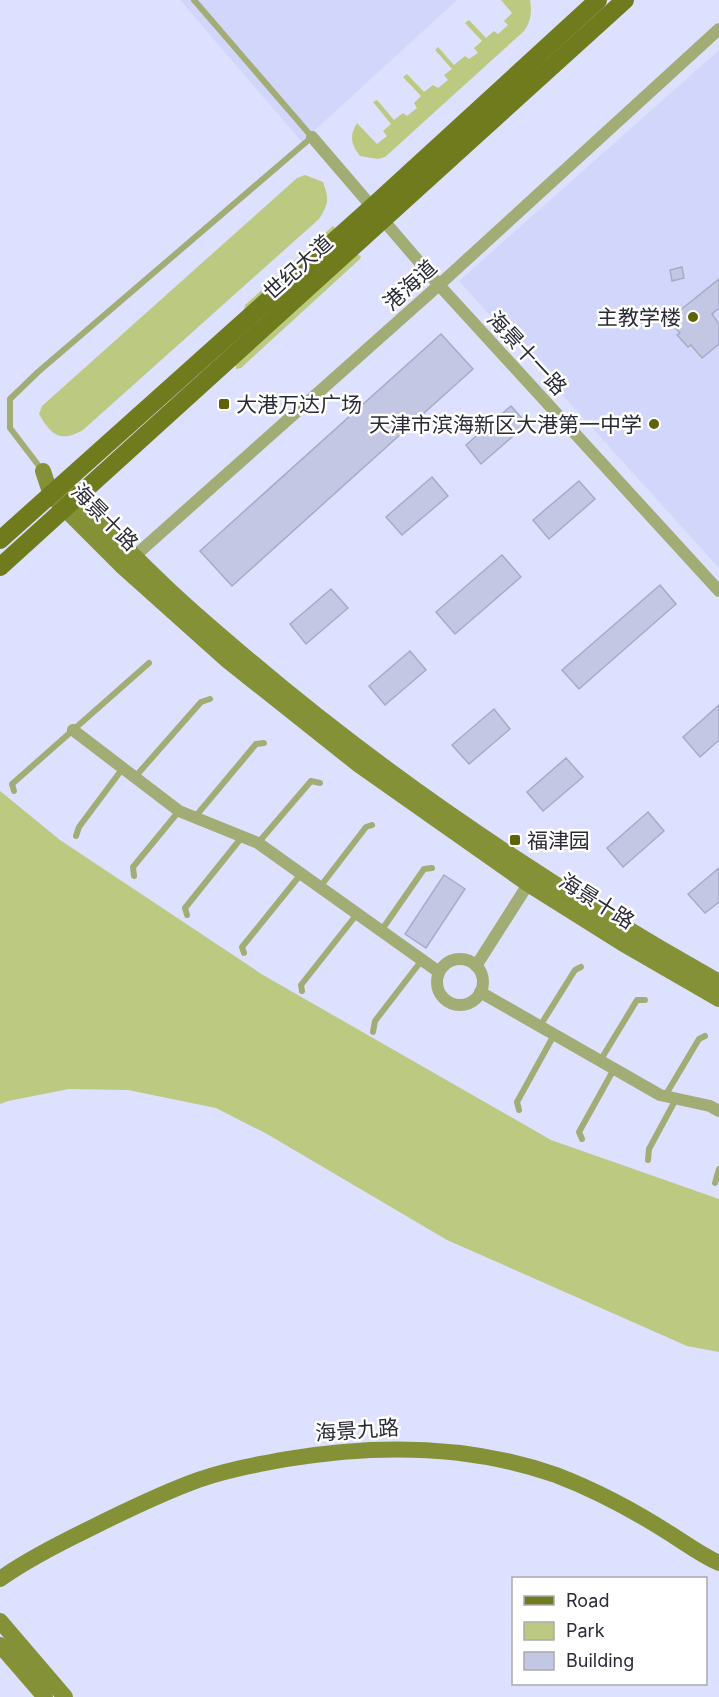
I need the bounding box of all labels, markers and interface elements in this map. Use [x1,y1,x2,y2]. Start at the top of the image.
street label: 世纪大道 [258,230,338,304]
street label: 港海道 [378,255,442,315]
place label: 主教学楼 [597,305,681,330]
street label: 海景十一路 [482,306,572,400]
marker: 主教学楼 [686,310,700,324]
place label: 大港万达广场 [236,392,362,417]
marker: 大港万达广场 [217,397,231,411]
place label: 天津市滨海新区大港第一中学 [369,412,642,437]
marker: 天津市滨海新区大港第一中学 [647,417,661,431]
street label: 海景十路 [66,478,144,556]
place label: 福津园 [527,828,590,853]
marker: 福津园 [508,833,522,847]
street label: 海景十路 [555,868,639,934]
street label: 海景九路 [314,1415,400,1445]
legend [512,1577,707,1685]
text: Road [566,1590,609,1611]
text: Park [566,1620,605,1641]
text: Building [566,1650,634,1671]

